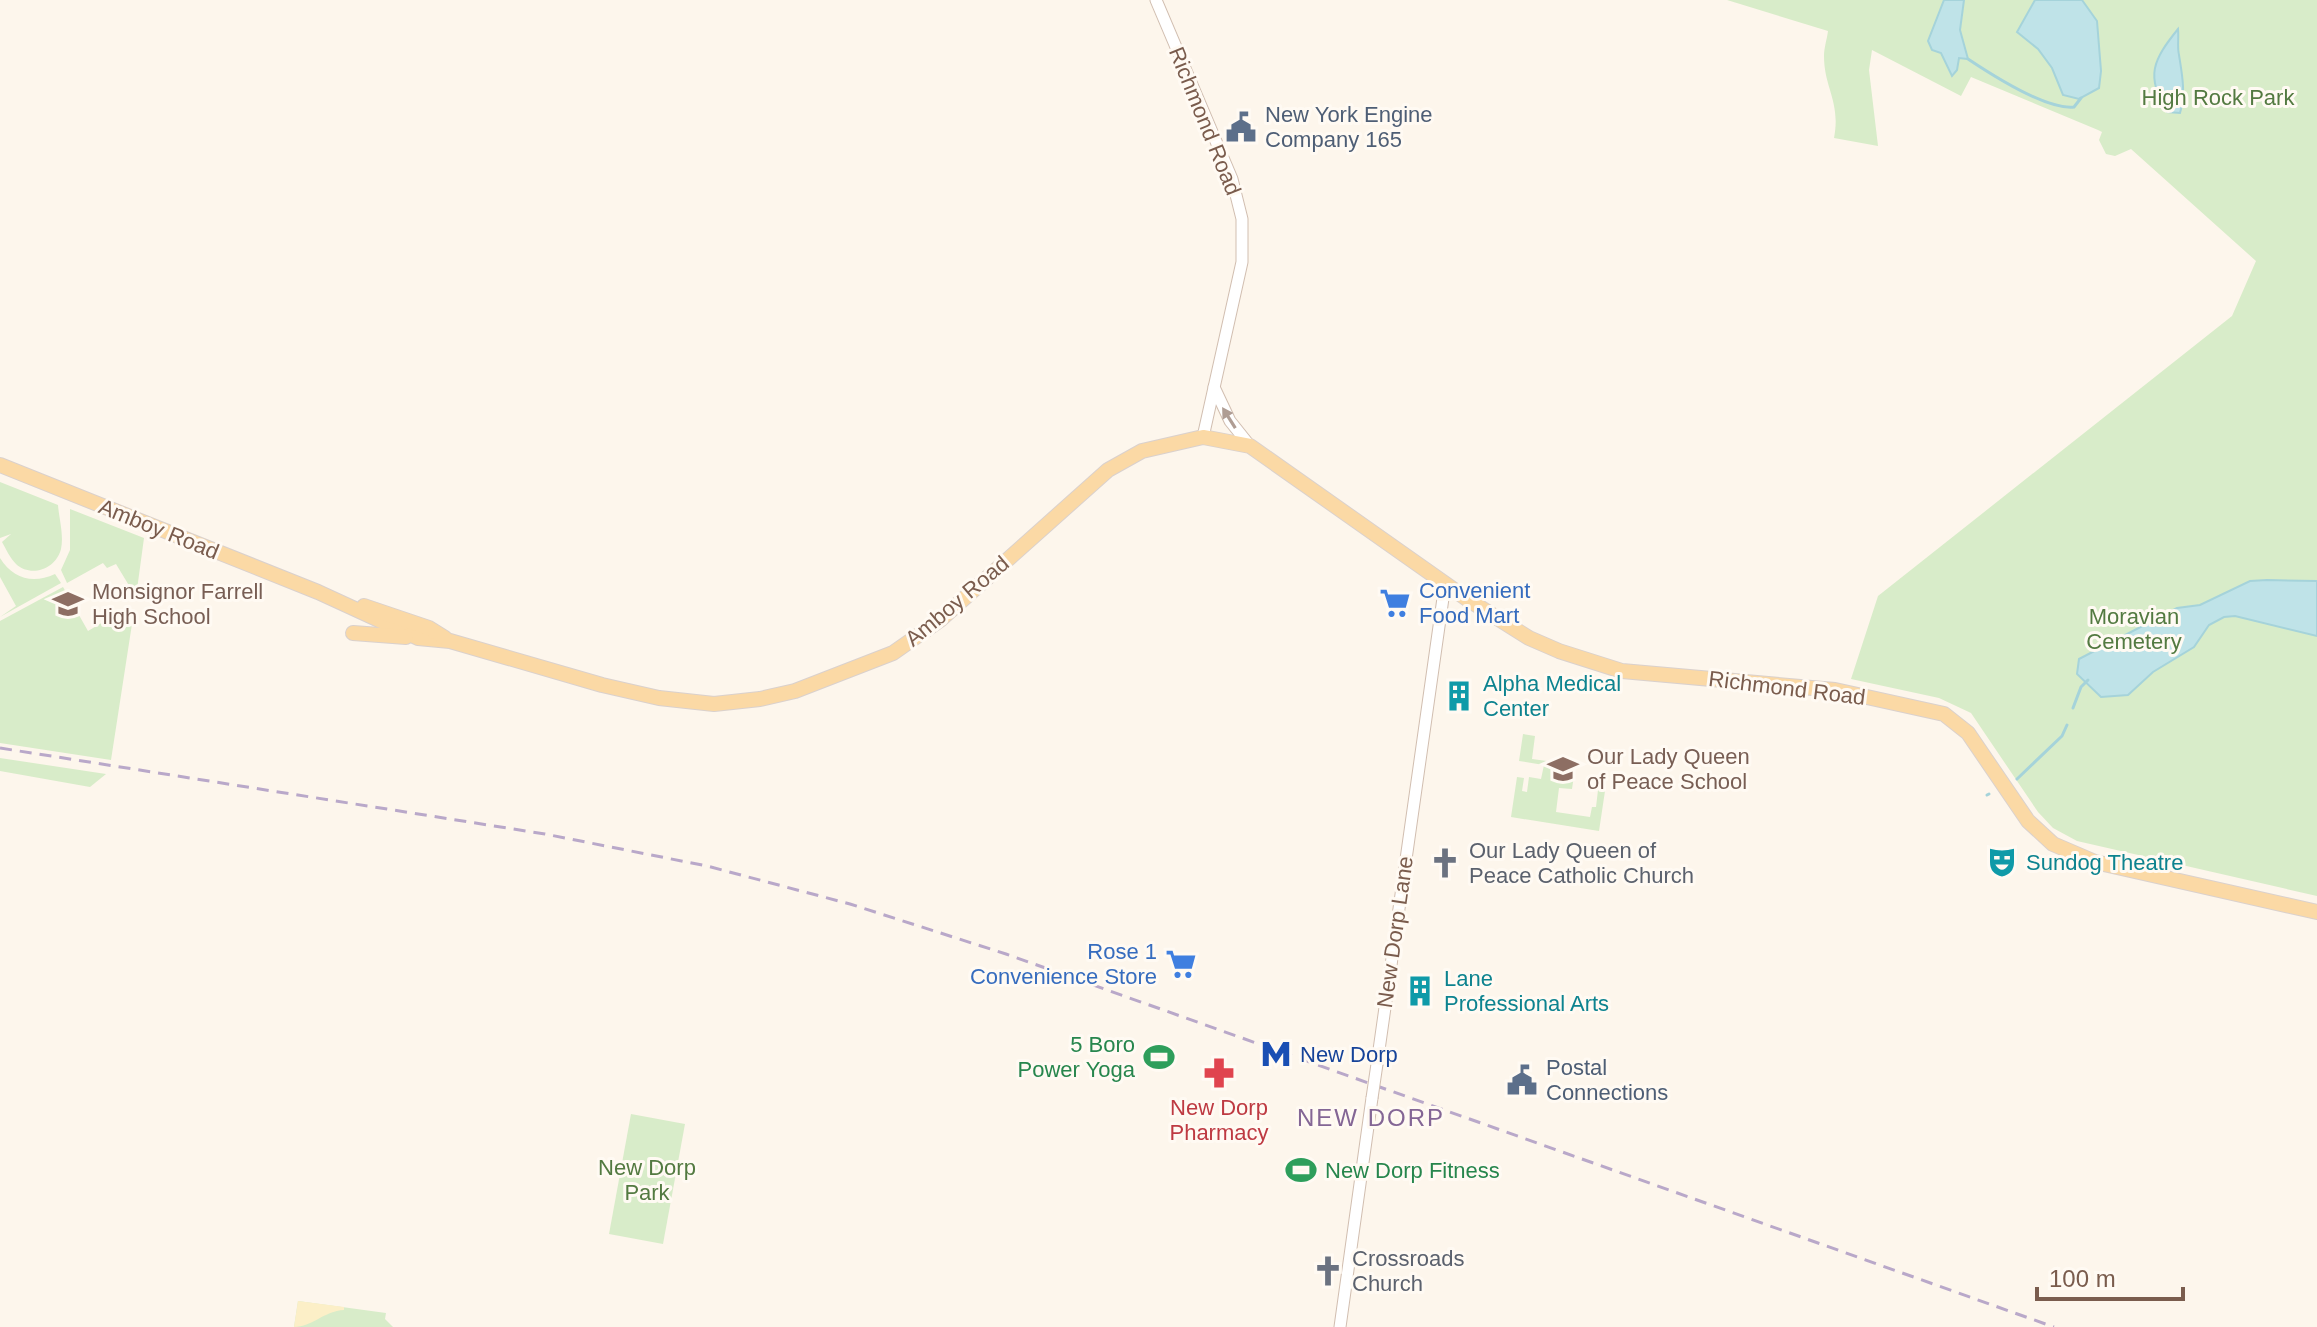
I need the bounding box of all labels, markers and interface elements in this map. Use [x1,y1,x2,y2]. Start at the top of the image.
street label: Richmond Road [1164,43,1246,199]
park label: High Rock Park [2142,85,2295,110]
place label: New York Engine Company 165 [1265,102,1433,152]
public building icon: New York Engine Company 165 [1224,110,1258,144]
one-way arrow [1223,407,1237,429]
street label: Amboy Road [95,494,223,564]
street label: Amboy Road [900,551,1014,651]
place label: Convenient Food Mart [1419,578,1530,628]
place label: Monsignor Farrell High School [92,579,263,629]
supermarket icon: Convenient Food Mart [1378,586,1412,620]
school or university icon: Monsignor Farrell High School [51,587,85,621]
park label: Moravian Cemetery [2086,604,2182,654]
street label: Richmond Road [1707,666,1867,710]
place label: Alpha Medical Center [1483,671,1621,721]
building icon: Alpha Medical Center [1442,679,1476,713]
place label: Our Lady Queen of Peace School [1587,744,1750,794]
school or university icon: Our Lady Queen of Peace School [1546,752,1580,786]
place label: Our Lady Queen of Peace Catholic Church [1469,838,1694,888]
theatre icon: Sundog Theatre [1985,845,2019,879]
church icon: Our Lady Queen of Peace Catholic Church [1428,846,1462,880]
place label: Sundog Theatre [2026,850,2183,875]
street label: New Dorp Lane [1372,855,1418,1009]
place label: Rose 1 Convenience Store [970,939,1157,989]
supermarket icon: Rose 1 Convenience Store [1164,947,1198,981]
place label: Lane Professional Arts [1444,966,1609,1016]
building icon: Lane Professional Arts [1403,974,1437,1008]
place label: 5 Boro Power Yoga [1018,1032,1136,1082]
metro station icon: New Dorp [1259,1037,1293,1071]
sports icon: 5 Boro Power Yoga [1142,1040,1176,1074]
place label: New Dorp [1300,1042,1398,1067]
place label: Postal Connections [1546,1055,1668,1105]
pharmacy icon: New Dorp Pharmacy [1202,1056,1236,1090]
public building icon: Postal Connections [1505,1063,1539,1097]
place label: New Dorp Pharmacy [1169,1095,1269,1145]
district label: NEW DORP [1297,1104,1445,1131]
sports icon: New Dorp Fitness [1284,1153,1318,1187]
park label: New Dorp Park [598,1155,696,1205]
place label: New Dorp Fitness [1325,1158,1500,1183]
place label: Crossroads Church [1352,1246,1464,1296]
scale bar [2037,1251,2183,1301]
church icon: Crossroads Church [1311,1254,1345,1288]
text: 100 m [2049,1265,2116,1292]

